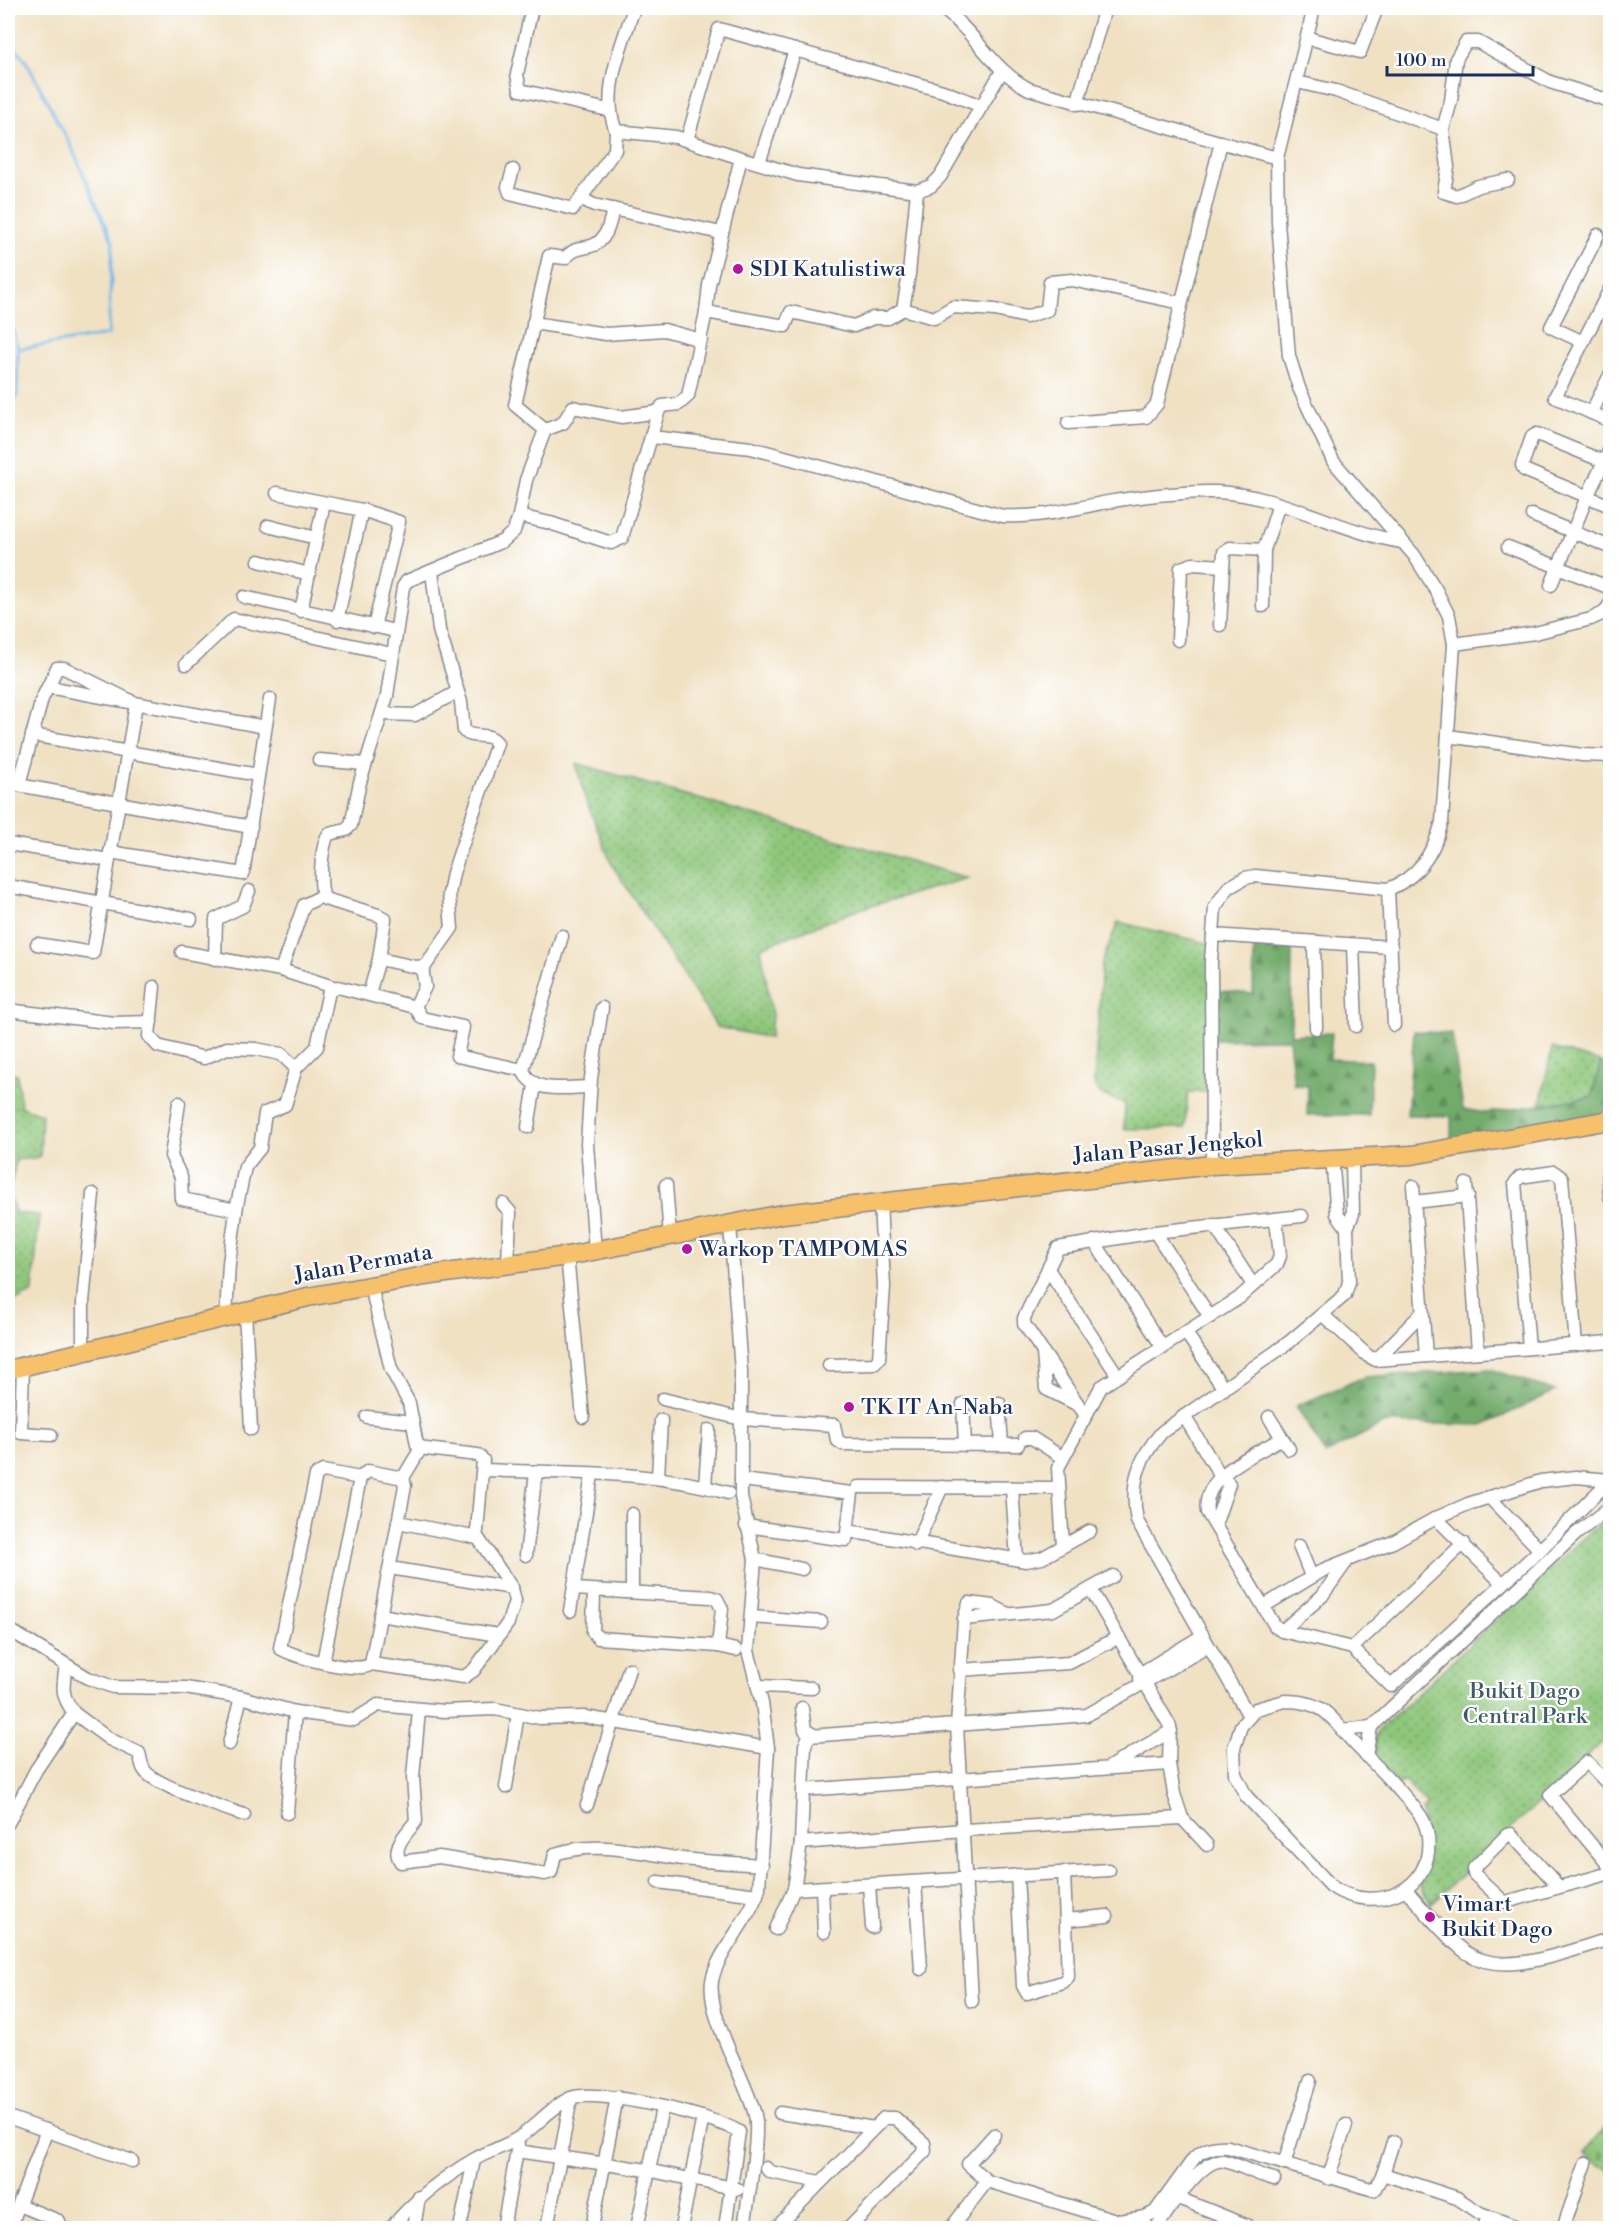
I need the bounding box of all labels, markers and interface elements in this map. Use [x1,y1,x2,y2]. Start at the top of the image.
scale bar [1387,39,1532,77]
text: 100 m [1396,49,1447,72]
place label: SDI Katulistiwa [750,256,907,283]
marker: SDI Katulistiwa [731,262,745,276]
street label: Jalan Pasar Jengkol [1071,1126,1265,1170]
place label: Warkop TAMPOMAS [698,1236,908,1263]
street label: Jalan Permata [291,1238,435,1290]
marker: Warkop TAMPOMAS [680,1242,694,1256]
place label: TK IT An-Naba [861,1394,1014,1421]
marker: TK IT An-Naba [842,1400,856,1414]
park label: Bukit Dago Central Park [1463,1678,1589,1730]
place label: Vimart Bukit Dago [1441,1891,1553,1943]
marker: Vimart Bukit Dago [1423,1910,1437,1924]

